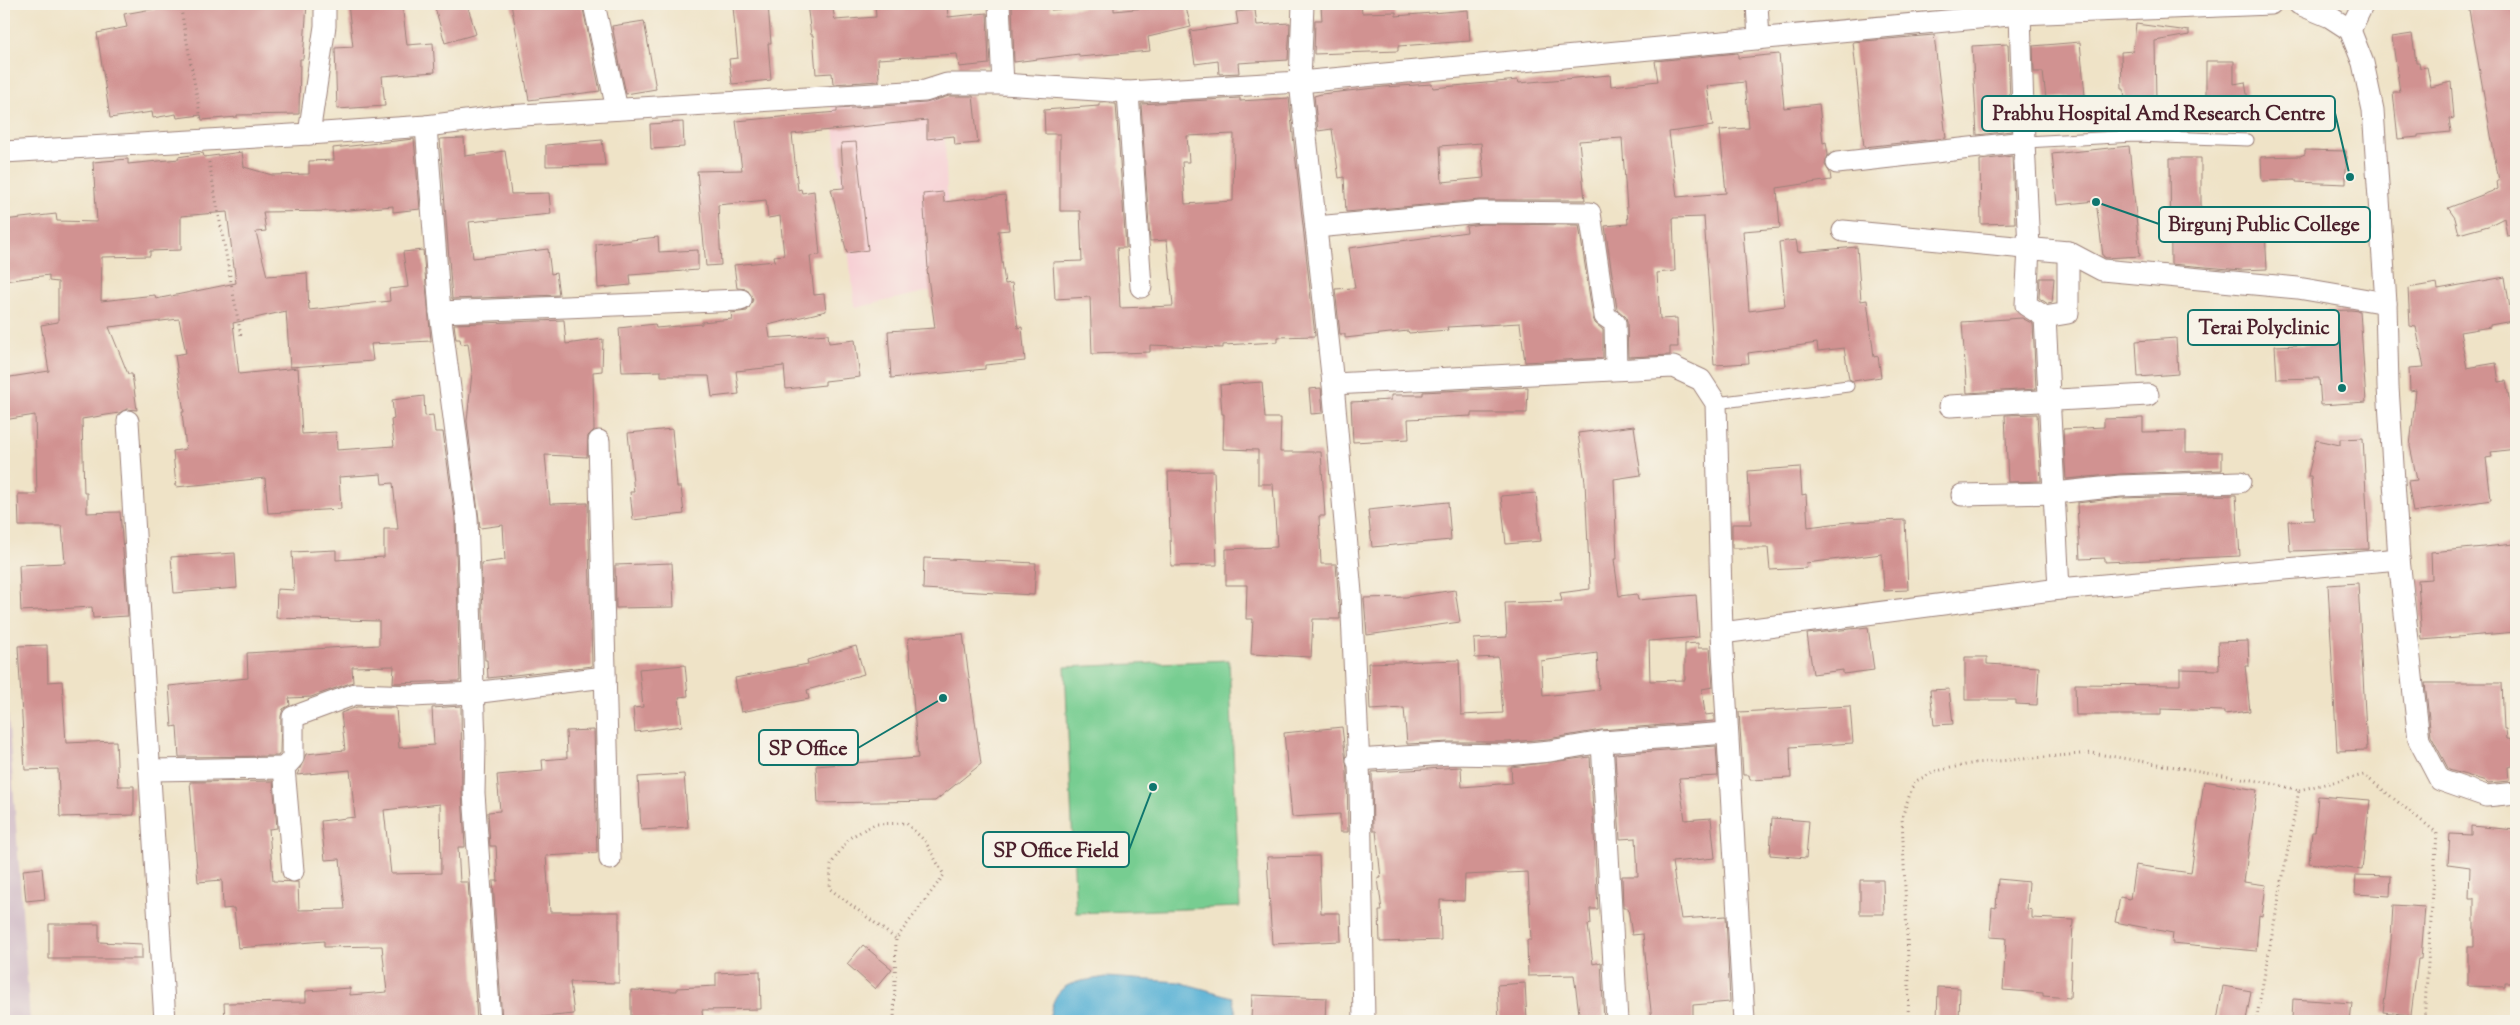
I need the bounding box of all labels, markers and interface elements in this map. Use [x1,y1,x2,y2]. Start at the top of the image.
callout: Prabhu Hospital Amd Research Centre [1982,96,2335,131]
text: Prabhu Hospital Amd Research Centre [1993,101,2325,130]
callout: Birgunj Public College [2159,207,2370,242]
text: Birgunj Public College [2168,212,2360,241]
callout: Terai Polyclinic [2188,310,2339,345]
text: Terai Polyclinic [2198,315,2330,344]
callout: SP Office [759,730,858,765]
text: SP Office [769,736,847,765]
callout: SP Office Field [983,832,1129,867]
text: SP Office Field [993,838,1119,867]

